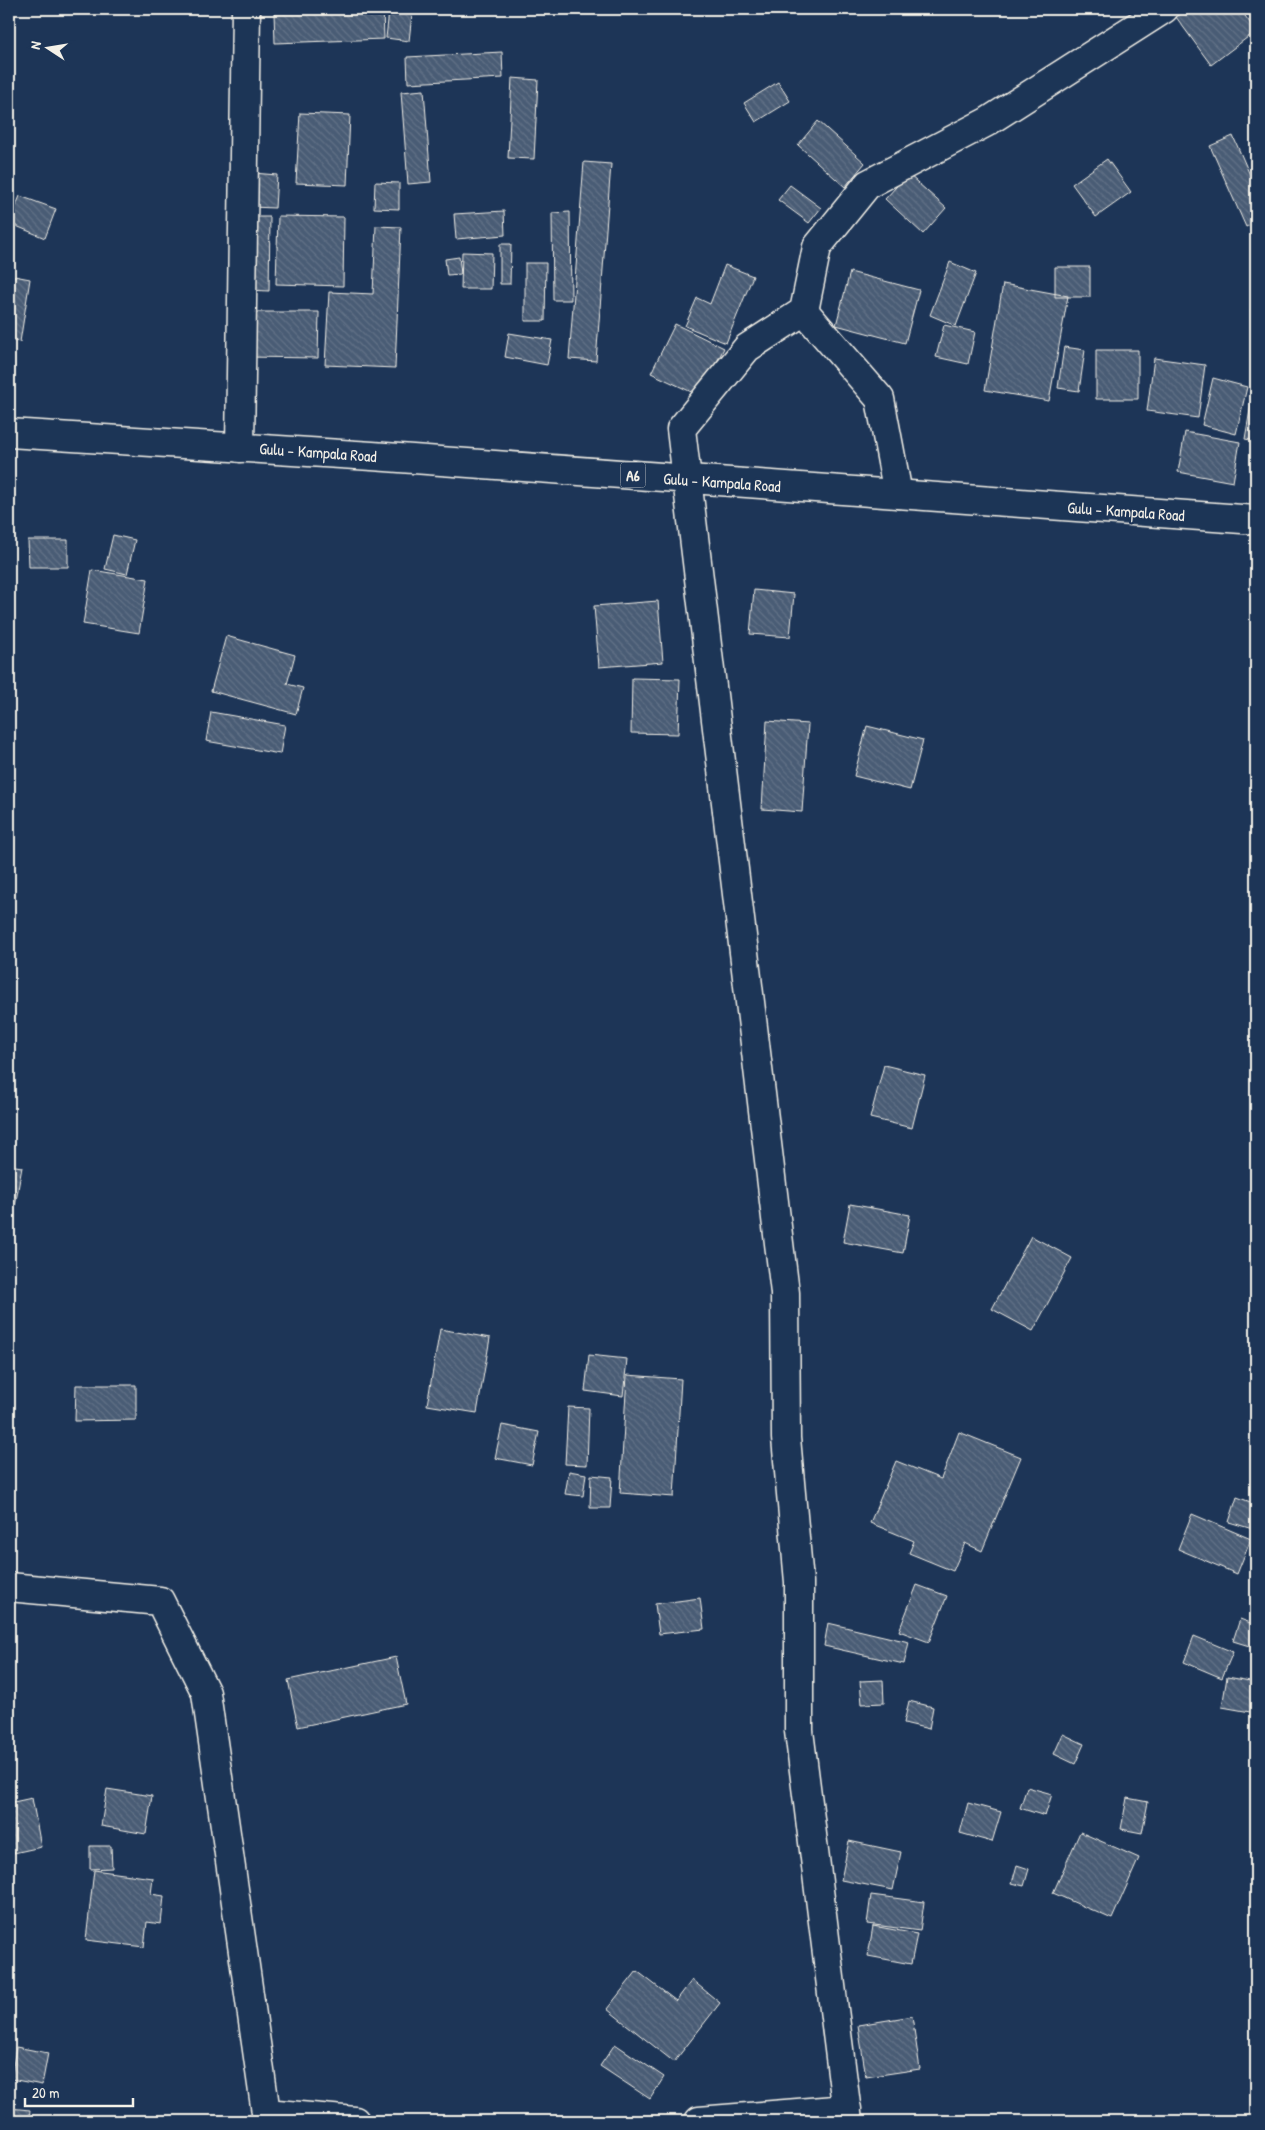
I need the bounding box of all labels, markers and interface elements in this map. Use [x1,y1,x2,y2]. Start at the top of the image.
north arrow [22,22,72,72]
text: N [25,39,45,51]
street label: Gulu - Kampala Road [259,437,377,467]
road number: A6 [620,462,646,488]
street label: Gulu - Kampala Road [663,467,781,497]
street label: Gulu - Kampala Road [1067,496,1185,526]
scale bar [25,2075,132,2107]
text: 20 m [32,2082,59,2103]

